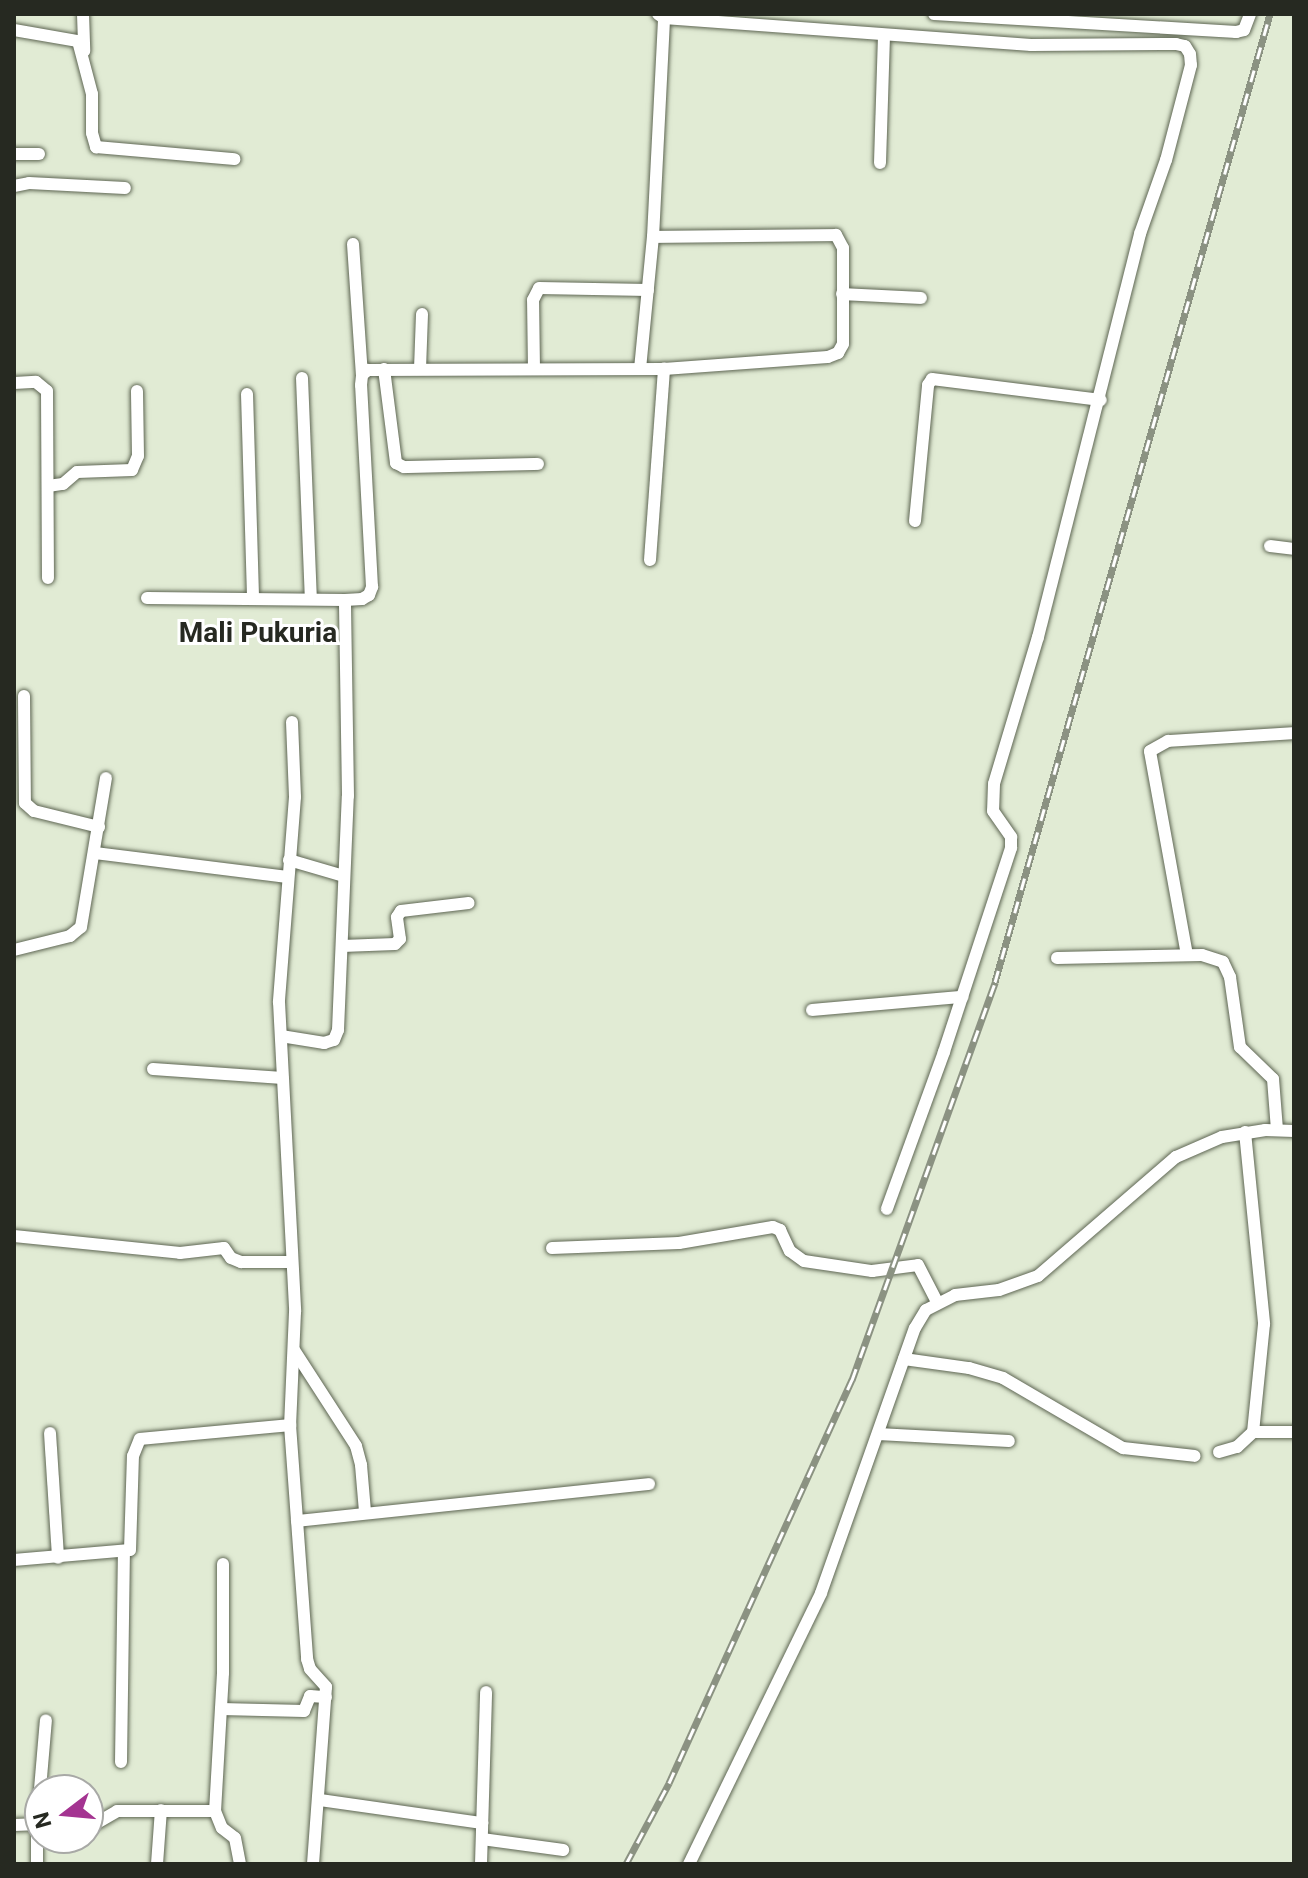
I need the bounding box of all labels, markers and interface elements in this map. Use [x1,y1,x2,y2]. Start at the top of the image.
district label: Mali Pukuria [179,616,337,650]
north arrow [24,1774,104,1854]
text: N [28,1809,57,1831]

